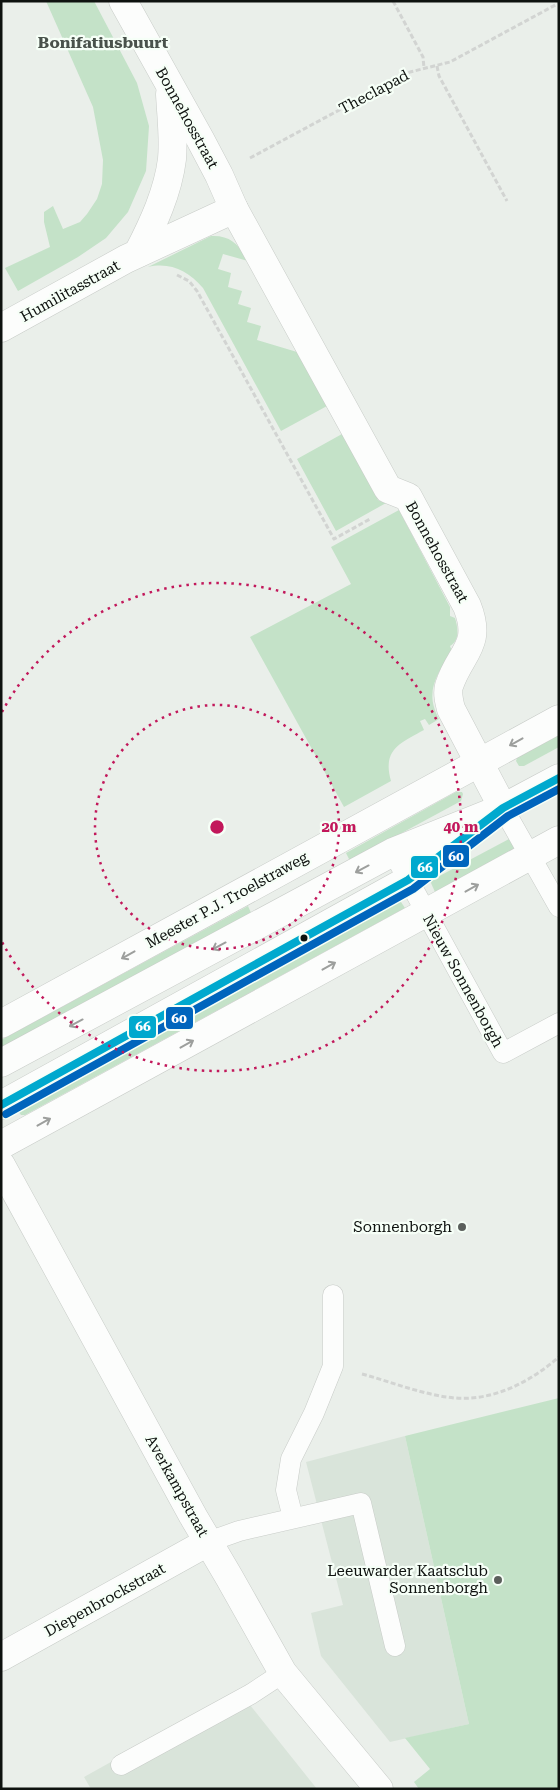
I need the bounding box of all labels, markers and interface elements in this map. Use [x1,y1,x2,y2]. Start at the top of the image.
district label: Bonifatiusbuurt [38,33,169,52]
street label: Bonnehosstraat [152,64,222,172]
street label: Theclapad [336,66,412,118]
street label: Humilitasstraat [17,256,123,326]
street label: Bonnehosstraat [402,498,472,606]
one-way arrow [509,738,524,747]
centre of rings [208,818,226,836]
text: 20 m [321,818,357,836]
text: 40 m [443,818,479,836]
line badge: 60 [442,844,470,868]
street label: Meester P.J. Troelstraweg [143,848,312,952]
text: 60 [448,848,464,864]
line badge: 66 [410,855,439,879]
text: 66 [417,859,433,875]
one-way arrow [355,864,370,874]
one-way arrow [464,883,479,893]
street label: Nieuw Sonnenborgh [419,911,507,1051]
unlabelled marker [299,933,309,943]
one-way arrow [212,941,227,951]
one-way arrow [121,950,136,960]
one-way arrow [322,961,337,971]
line badge: 60 [165,1006,194,1030]
text: 60 [171,1010,187,1026]
line badge: 66 [128,1015,157,1039]
one-way arrow [69,1018,84,1028]
text: 66 [135,1018,151,1034]
one-way arrow [179,1038,193,1048]
one-way arrow [36,1116,51,1126]
place label: Sonnenborgh [353,1218,452,1236]
marker: Sonnenborgh [456,1221,468,1233]
street label: Averkampstraat [142,1432,213,1540]
street label: Diepenbrockstraat [42,1559,169,1641]
place label: Leeuwarder Kaatsclub Sonnenborgh [327,1562,488,1597]
marker: Leeuwarder Kaatsclub Sonnenborgh [492,1574,504,1586]

